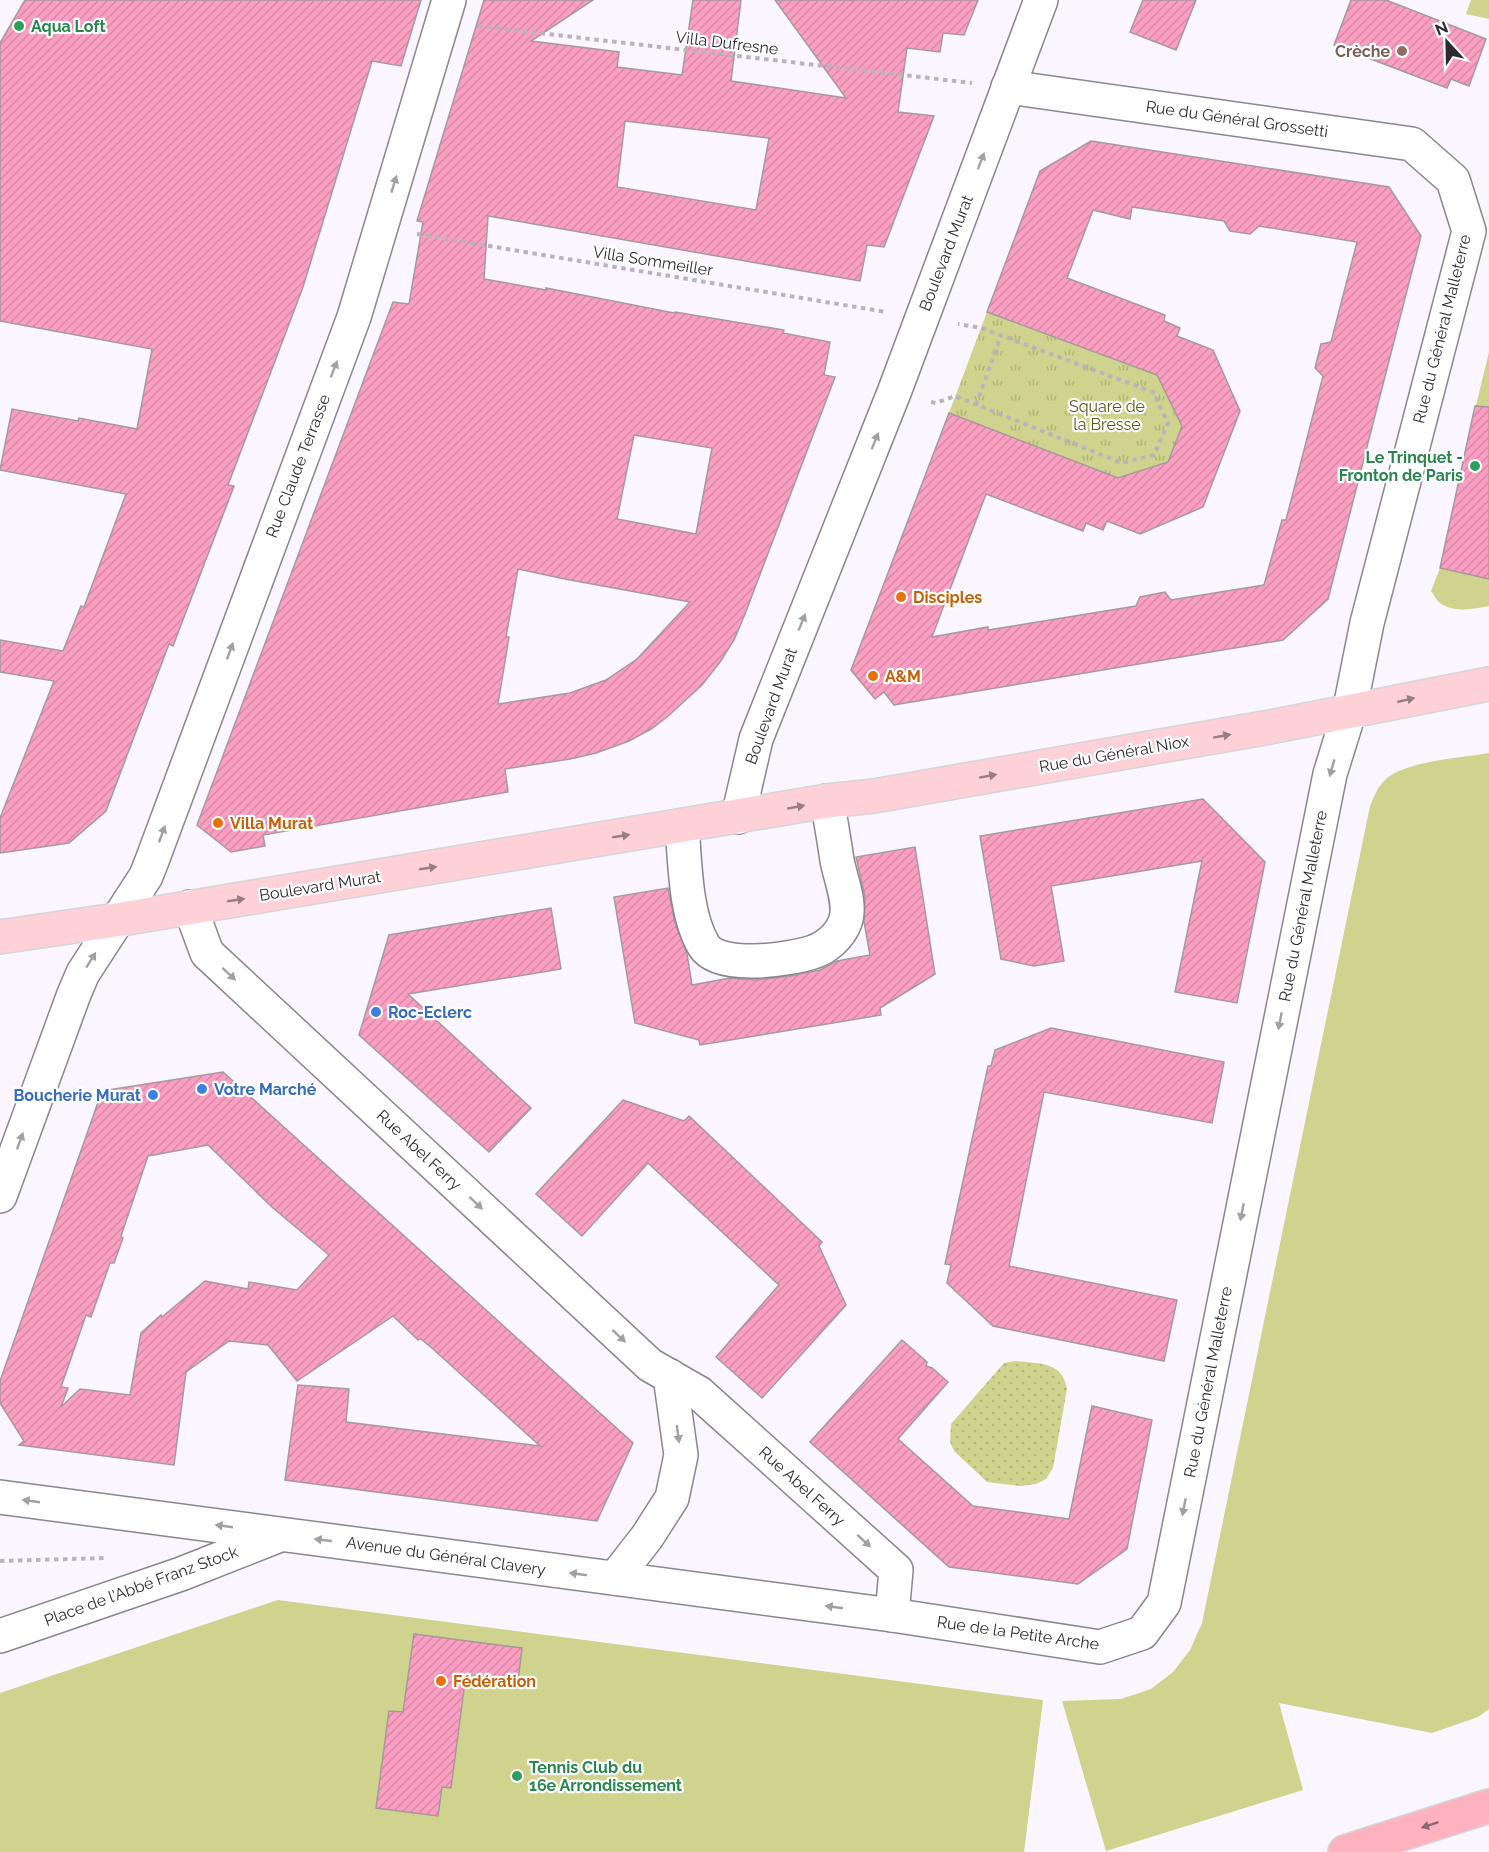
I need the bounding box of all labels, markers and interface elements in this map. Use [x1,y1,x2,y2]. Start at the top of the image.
north arrow [1417,12,1477,72]
place label: Aqua Loft [31,17,106,36]
text: N [1432,17,1451,40]
marker: Aqua Loft [12,19,26,33]
street label: Villa Dufresne [675,27,779,59]
place label: Crèche [1335,42,1390,61]
marker: Crèche [1395,44,1409,58]
street label: Rue du Général Grossetti [1145,97,1329,141]
one-way arrow [976,151,986,169]
one-way arrow [390,175,399,193]
street label: Boulevard Murat [915,192,977,314]
street label: Rue du Général Malleterre [1409,232,1475,426]
street label: Villa Sommeiller [592,242,715,280]
one-way arrow [329,360,339,378]
street label: Rue Claude Terrasse [262,392,334,540]
park label: Square de la Bresse [1069,397,1145,434]
one-way arrow [871,432,880,450]
place label: Le Trinquet - Fronton de Paris [1339,448,1463,485]
marker: Le Trinquet - Fronton de Paris [1468,459,1482,473]
place label: Disciples [913,588,982,607]
marker: Disciples [894,590,908,604]
one-way arrow [798,613,808,631]
one-way arrow [225,641,235,659]
street label: Boulevard Murat [741,644,801,767]
place label: A&M [885,667,921,686]
marker: A&M [866,669,880,683]
one-way arrow [1397,695,1416,704]
street label: Rue du Général Niox [1038,731,1190,777]
one-way arrow [1212,731,1231,740]
one-way arrow [1326,759,1336,777]
one-way arrow [979,772,998,781]
one-way arrow [786,802,805,811]
street label: Rue du Général Malleterre [1275,809,1331,1003]
place label: Villa Murat [230,814,313,833]
marker: Villa Murat [211,816,225,830]
one-way arrow [158,825,168,843]
one-way arrow [611,831,630,840]
one-way arrow [419,863,438,872]
street label: Boulevard Murat [258,867,383,905]
one-way arrow [227,895,246,904]
one-way arrow [85,952,96,968]
one-way arrow [222,967,237,981]
place label: Roc-Eclerc [388,1003,472,1022]
marker: Roc-Eclerc [369,1005,383,1019]
one-way arrow [1275,1012,1284,1031]
place label: Votre Marché [214,1080,317,1099]
marker: Votre Marché [195,1082,209,1096]
place label: Boucherie Murat [13,1086,141,1105]
marker: Boucherie Murat [146,1088,160,1102]
street label: Rue Abel Ferry [373,1106,466,1194]
one-way arrow [15,1132,25,1150]
one-way arrow [469,1196,484,1210]
one-way arrow [1237,1203,1246,1222]
street label: Rue du Général Malleterre [1180,1285,1236,1479]
one-way arrow [611,1329,626,1342]
one-way arrow [674,1424,683,1443]
street label: Rue Abel Ferry [755,1442,849,1530]
one-way arrow [21,1496,40,1505]
one-way arrow [1179,1497,1188,1516]
one-way arrow [214,1522,233,1531]
street label: Avenue du Général Clavery [345,1533,547,1579]
one-way arrow [856,1534,871,1547]
one-way arrow [313,1535,332,1544]
street label: Place de l'Abbé Franz Stock [41,1542,241,1630]
one-way arrow [569,1569,588,1578]
one-way arrow [825,1603,844,1612]
street label: Rue de la Petite Arche [936,1612,1100,1654]
place label: Fédération [453,1672,536,1691]
marker: Fédération [434,1674,448,1688]
place label: Tennis Club du 16e Arrondissement [529,1758,682,1795]
marker: Tennis Club du 16e Arrondissement [510,1769,524,1783]
one-way arrow [1421,1821,1439,1830]

